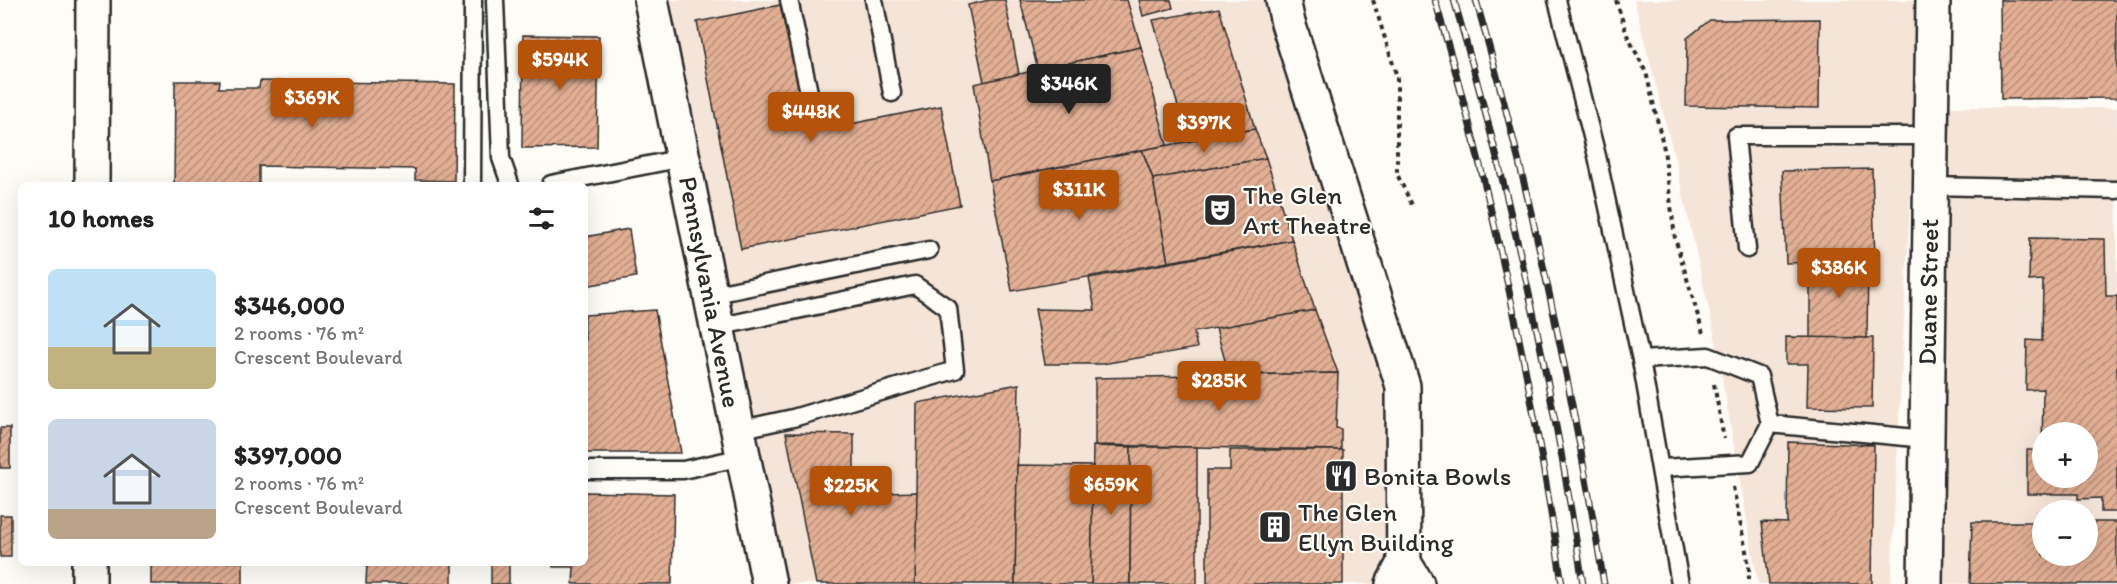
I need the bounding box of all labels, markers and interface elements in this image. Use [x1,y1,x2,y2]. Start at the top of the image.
pin: $594K [518,40,602,91]
text: $594K [532,47,588,71]
pin: $346K [1027,64,1111,115]
text: $346K [1041,71,1097,95]
pin: $369K [270,78,354,129]
text: $369K [285,85,339,109]
pin: $448K [769,92,853,143]
text: $448K [782,99,840,123]
pin: $397K [1162,103,1246,154]
text: $397K [1177,110,1231,134]
pin: $311K [1037,170,1121,221]
street label: Pennsylvania Avenue [672,174,748,410]
text: $311K [1053,177,1105,201]
place label: The Glen Art Theatre [1243,179,1371,241]
theatre icon: The Glen Art Theatre [1202,192,1238,228]
text: 10 homes [48,202,154,234]
icon: filters [525,202,558,235]
street label: Duane Street [1911,218,1945,366]
pin: $386K [1797,248,1881,299]
text: $386K [1811,255,1867,279]
text: $346,000 [234,289,345,321]
icon: home [96,293,168,365]
text: 2 rooms · 76 m² [234,321,364,345]
text: Crescent Boulevard [234,345,403,369]
pin: $285K [1177,361,1261,412]
text: $285K [1192,368,1246,392]
map controls [2032,422,2098,566]
button: + [2032,422,2098,488]
text: $397,000 [234,439,342,471]
icon: home [96,443,168,515]
restaurant icon: Bonita Bowls [1323,458,1359,494]
place label: Bonita Bowls [1364,460,1511,492]
pin: $659K [1069,465,1153,516]
pin: $225K [809,466,893,517]
text: 2 rooms · 76 m² [234,471,364,495]
text: $659K [1084,472,1138,496]
text: $225K [824,473,878,497]
text: Crescent Boulevard [234,495,403,519]
place label: The Glen Ellyn Building [1298,496,1455,558]
button: − [2032,500,2098,566]
building icon: The Glen Ellyn Building [1257,509,1293,545]

